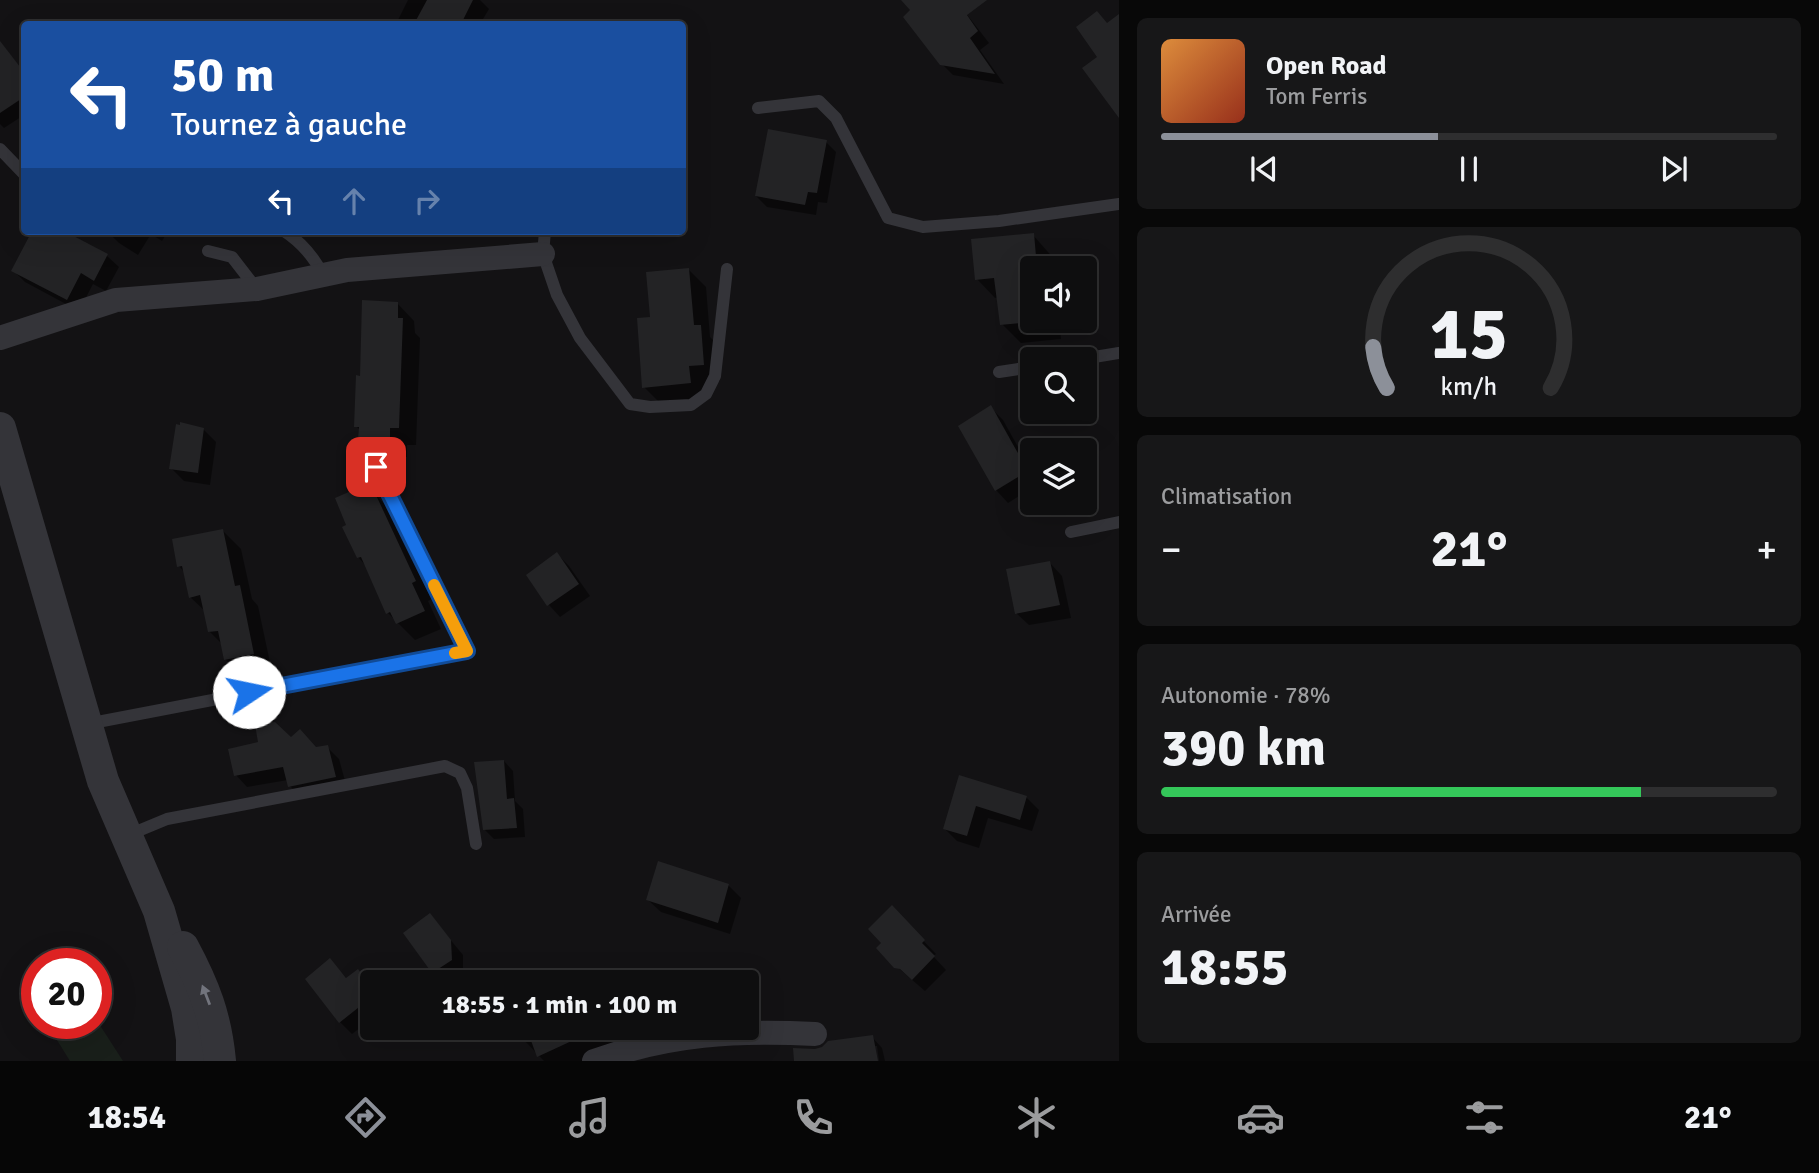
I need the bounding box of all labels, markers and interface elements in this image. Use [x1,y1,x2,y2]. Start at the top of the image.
text: 50 m [171,45,274,105]
icon: left [56,49,147,140]
text: Open Road [1266,50,1387,82]
text: Tom Ferris [1266,82,1367,111]
text: Tournez à gauche [171,105,407,144]
icon: previous [1245,150,1283,188]
icon: pause [1450,150,1488,188]
icon: next [1655,150,1693,188]
icon: left [262,182,300,220]
icon: ahead [335,182,373,220]
icon: right [408,182,446,220]
map controls [1020,256,1097,515]
button: sound [1020,256,1097,333]
text: 15 [1430,290,1508,379]
button: search [1020,347,1097,424]
text: km/h [1441,371,1497,402]
pin [346,437,406,497]
button: layers [1020,438,1097,515]
icon: arrive [357,448,395,486]
text: Climatisation [1161,482,1292,511]
text: 21° [1431,517,1507,581]
text: − [1161,526,1182,573]
text: + [1756,526,1777,573]
position arrow [212,655,286,729]
text: Autonomie · 78% [1161,681,1331,710]
text: 390 km [1161,716,1326,780]
text: Arrivée [1161,900,1232,929]
text: 18:55 [1161,935,1289,999]
speed limit sign: 20 [21,948,112,1039]
one-way arrow [201,984,212,1005]
text: 18:55 · 1 min · 100 m [442,989,677,1021]
icon: directions [341,1093,390,1142]
icon: music [565,1093,614,1142]
icon: phone [789,1093,838,1142]
icon: climate [1012,1093,1061,1142]
icon: car [1236,1093,1285,1142]
icon: filters [1460,1093,1509,1142]
text: 18:54 [87,1098,166,1137]
text: 21° [1684,1098,1731,1137]

